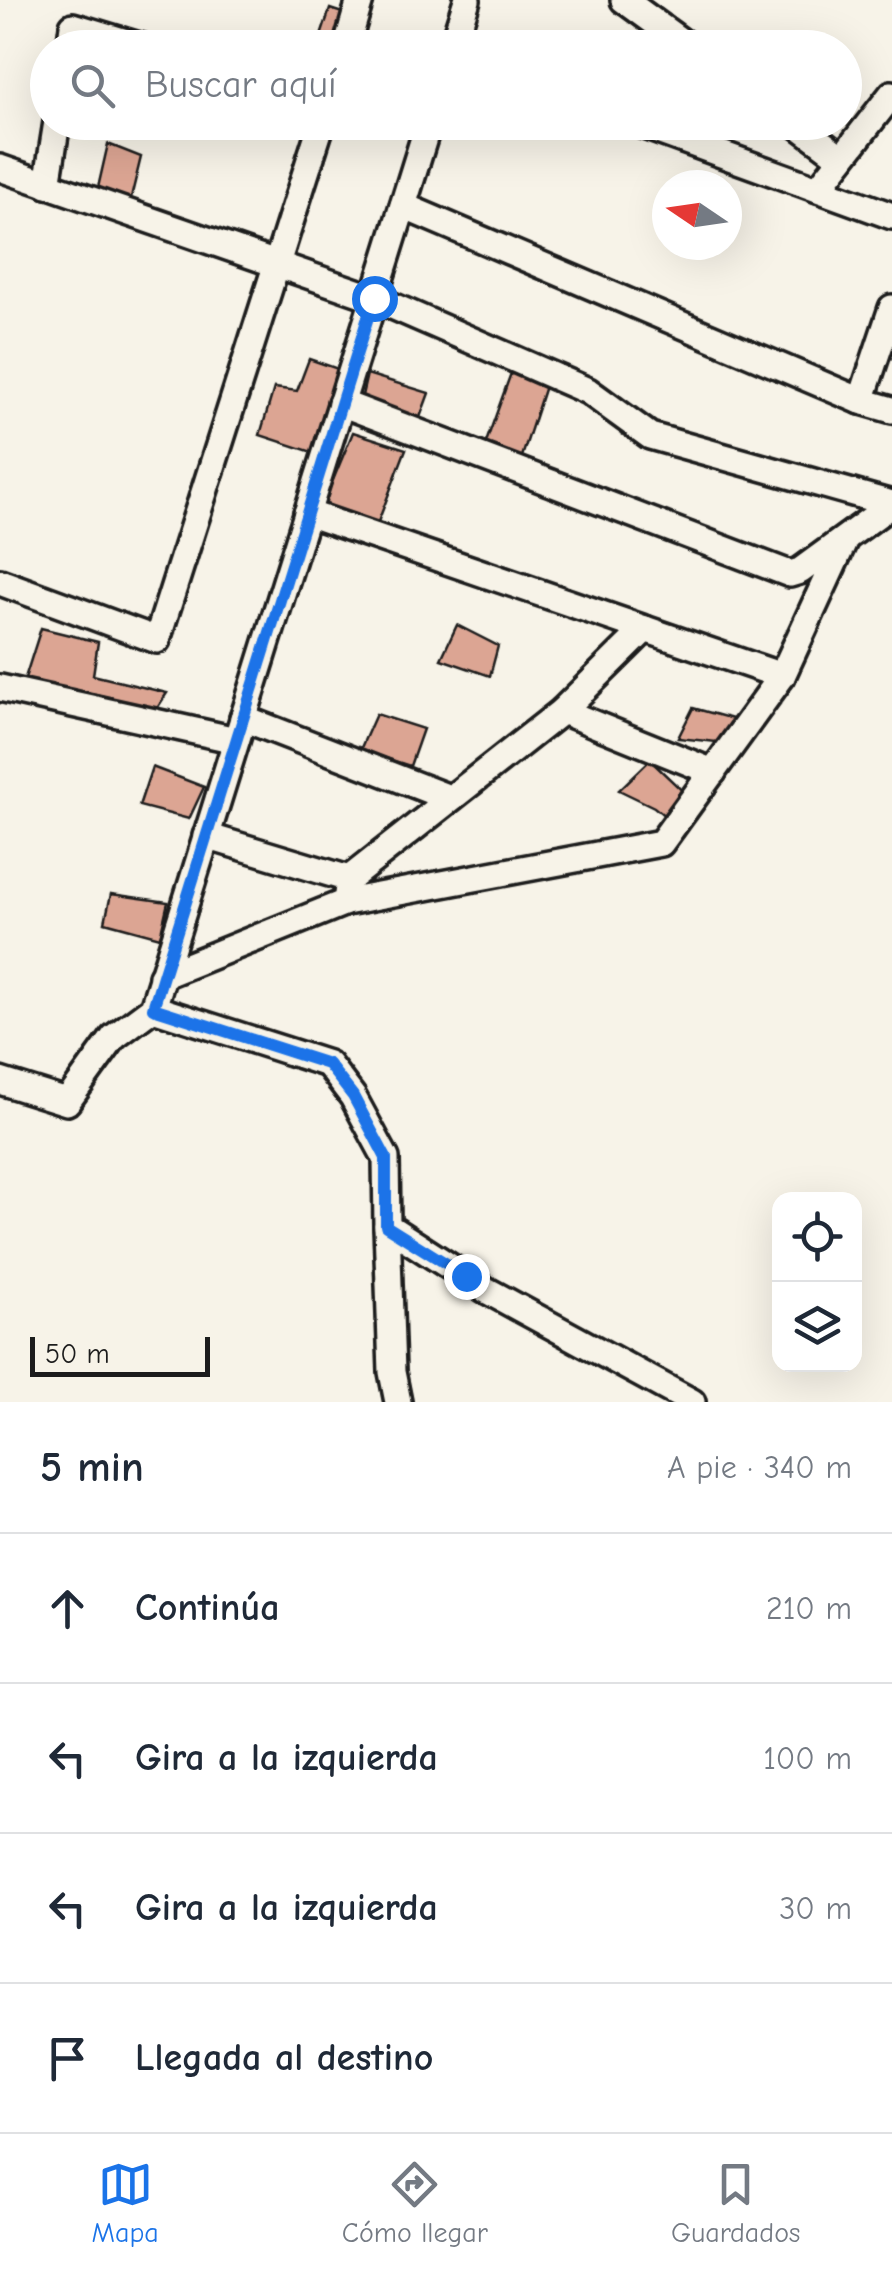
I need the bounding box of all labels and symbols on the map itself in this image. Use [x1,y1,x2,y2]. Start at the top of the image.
north arrow [652,170,742,260]
route start [352,276,398,322]
route end [444,1254,490,1300]
scale bar [30,1332,210,1376]

